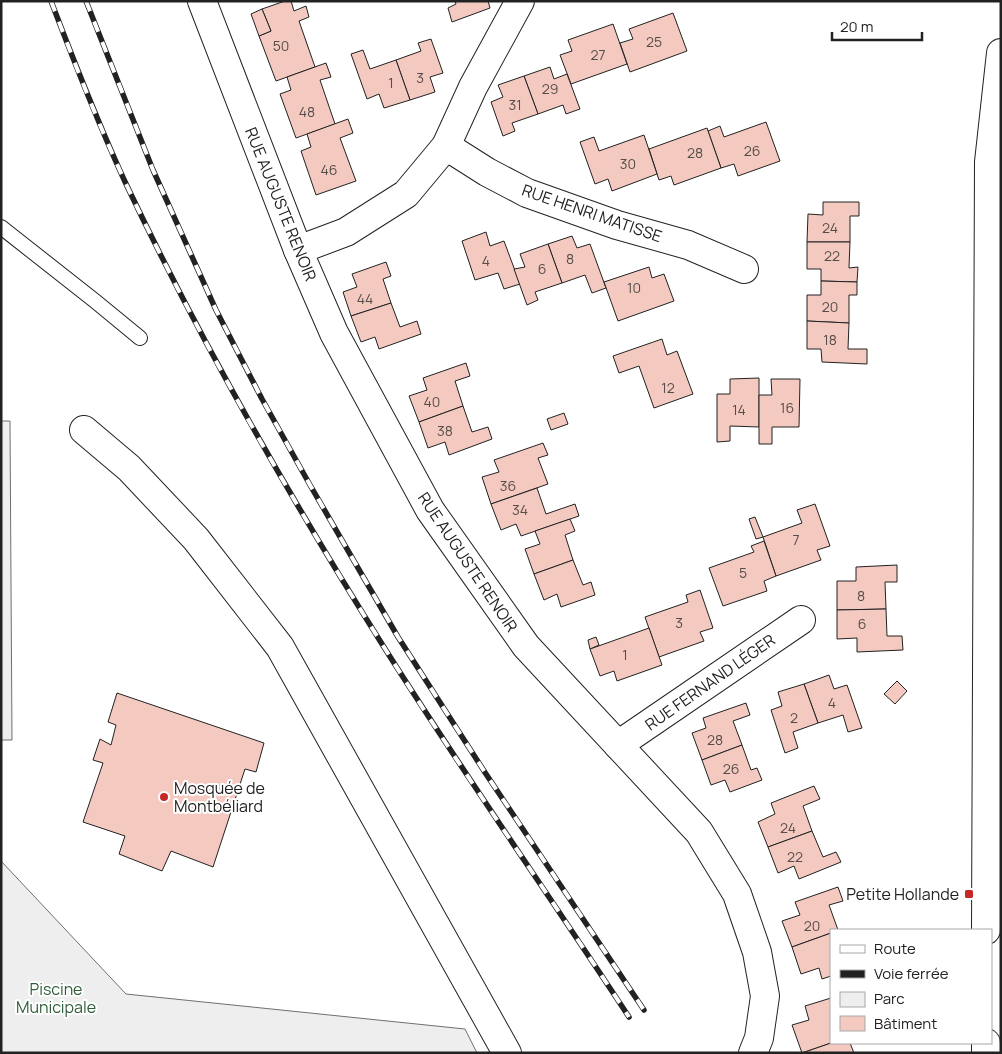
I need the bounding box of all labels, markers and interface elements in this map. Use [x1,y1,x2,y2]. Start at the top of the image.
scale bar [832,10,922,42]
text: 20 m [840,16,873,37]
house number: 25 [646,32,662,51]
house number: 50 [273,36,289,55]
house number: 27 [590,45,606,64]
house number: 3 [416,68,424,87]
house number: 1 [388,73,394,92]
house number: 29 [542,79,558,98]
house number: 31 [508,95,522,114]
house number: 48 [299,102,315,121]
street label: RUE AUGUSTE RENOIR [240,124,322,284]
house number: 26 [744,141,760,160]
house number: 28 [687,143,703,162]
house number: 30 [620,154,636,173]
house number: 46 [321,160,337,179]
street label: RUE HENRI MATISSE [519,179,665,247]
house number: 24 [822,218,838,237]
house number: 22 [824,246,840,265]
house number: 8 [566,249,574,268]
house number: 4 [482,251,490,270]
house number: 6 [538,259,546,278]
house number: 10 [627,278,641,297]
house number: 44 [357,289,373,308]
house number: 20 [822,297,838,316]
house number: 18 [823,330,837,349]
house number: 12 [661,378,675,397]
house number: 40 [424,392,440,411]
house number: 16 [780,398,794,417]
house number: 14 [732,400,746,419]
house number: 38 [437,421,453,440]
house number: 36 [500,476,516,495]
street label: RUE AUGUSTE RENOIR [413,488,523,636]
house number: 34 [512,500,528,519]
house number: 7 [792,530,800,549]
house number: 5 [739,563,747,582]
house number: 8 [857,586,865,605]
house number: 3 [675,613,683,632]
house number: 6 [858,614,866,633]
street label: RUE FERNAND LÉGER [641,629,779,735]
house number: 1 [622,645,628,664]
house number: 4 [828,693,836,712]
house number: 2 [790,708,798,727]
house number: 28 [707,730,723,749]
house number: 26 [723,759,739,778]
place label: Mosquée de Montbéliard [174,777,265,817]
marker: Mosquée de Montbéliard [158,791,170,803]
house number: 24 [780,818,796,837]
house number: 22 [787,847,803,866]
place label: Petite Hollande [846,883,959,905]
marker: Petite Hollande [963,888,975,900]
house number: 20 [804,916,820,935]
legend [830,929,992,1044]
text: Route [874,938,916,959]
text: Voie ferrée [874,963,949,984]
park label: Piscine Municipale [16,978,96,1018]
text: Parc [874,988,905,1009]
text: Bâtiment [874,1013,937,1034]

